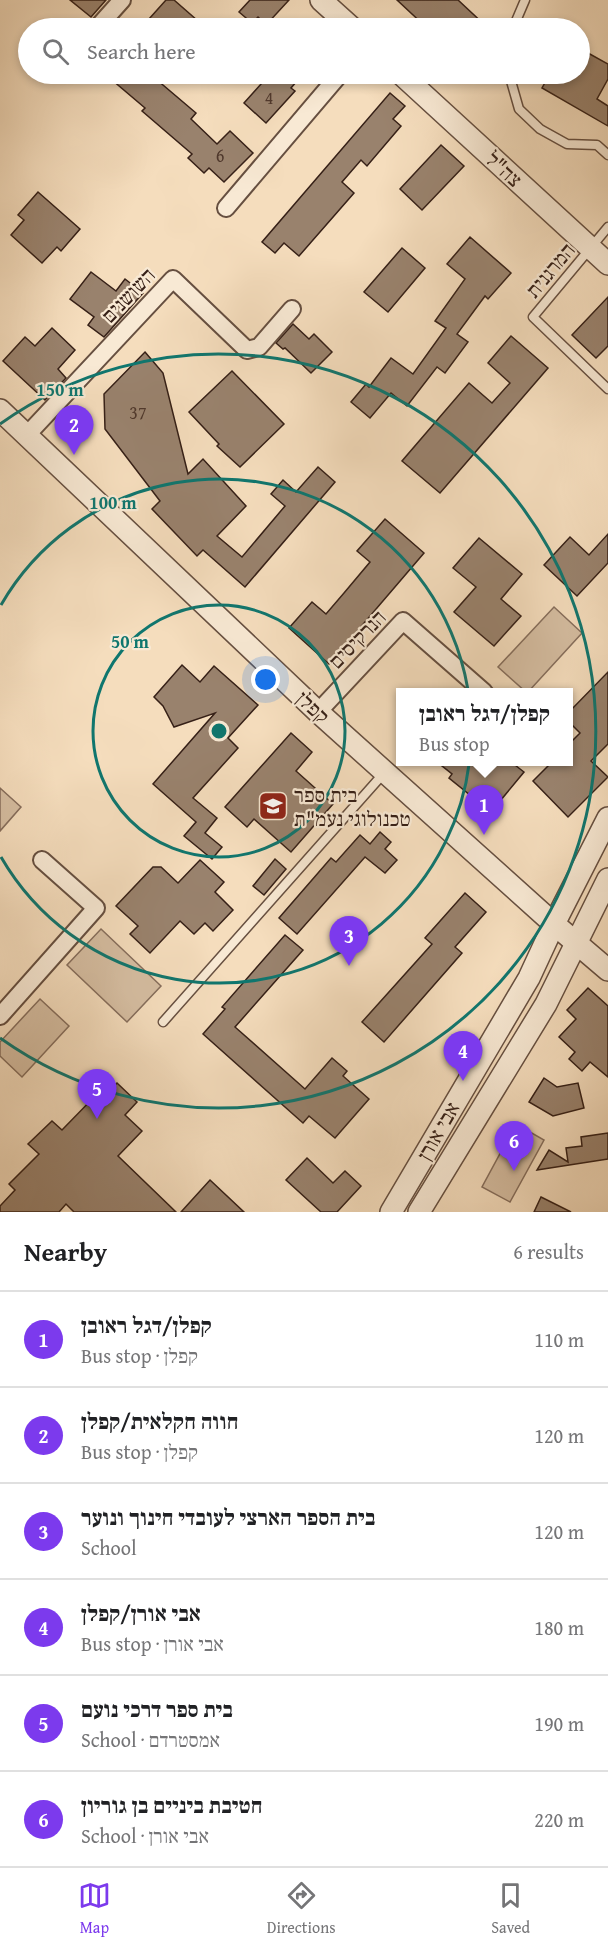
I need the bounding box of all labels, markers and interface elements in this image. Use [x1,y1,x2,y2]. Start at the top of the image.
search box [18,18,590,84]
icon: search [39,35,72,68]
text: Search here [87,35,196,67]
house number: 4 [265,84,273,111]
house number: 6 [216,142,224,169]
street label: צה"ל [479,144,529,194]
street label: המרגנית [518,236,582,304]
street label: השושנים [94,260,162,330]
text: 150 m [36,376,84,403]
house number: 37 [129,399,147,426]
pin: 2 [54,406,94,455]
text: 100 m [89,489,137,516]
street label: הנרקיסים [321,602,393,676]
text: 50 m [111,628,150,655]
your location [251,665,280,694]
street label: קפלן [289,683,337,731]
popup [396,688,573,766]
text: קפלן/דגל ראובן [419,697,550,729]
centre of rings [209,721,229,741]
text: Bus stop [419,729,490,758]
place label: בית ספר טכנולוגי נעמ"ת [294,779,411,834]
pin: 1 [464,786,504,835]
school or university icon: בית ספר טכנולוגי נעמ"ת [257,790,289,822]
pin: 3 [330,916,368,966]
pin: 4 [444,1032,482,1081]
pin: 5 [78,1070,116,1119]
street label: אבי אורן [409,1096,467,1166]
pin: 6 [494,1122,534,1171]
text: Nearby [24,1232,107,1271]
text: 6 results [513,1237,584,1266]
text: קפלן/דגל ראובן [81,1309,212,1341]
text: 1 [38,1325,49,1354]
text: 110 m [534,1325,584,1354]
text: Bus stop · קפלן [81,1341,198,1370]
text: חווה חקלאית/קפלן [81,1405,239,1437]
text: 2 [38,1421,49,1450]
text: 120 m [534,1421,584,1450]
text: Bus stop · קפלן [81,1437,198,1466]
text: בית הספר הארצי לעובדי חינוך ונוער [81,1501,375,1533]
text: 3 [38,1517,49,1546]
text: 120 m [534,1517,584,1546]
text: School [81,1533,137,1562]
text: אבי אורן/קפלן [81,1597,201,1629]
text: 4 [38,1613,49,1642]
text: 180 m [534,1613,584,1642]
text: Bus stop · אבי אורן [81,1629,224,1658]
text: בית ספר דרכי נועם [81,1693,233,1725]
text: 5 [38,1709,49,1738]
text: 190 m [534,1709,584,1738]
text: School · אמסטרדם [81,1725,220,1754]
text: חטיבת ביניים בן גוריון [81,1789,263,1821]
text: 6 [38,1805,49,1834]
text: 220 m [534,1805,584,1834]
text: School · אבי אורן [81,1821,209,1850]
tab: Map [78,1879,111,1939]
tab: Directions [267,1879,336,1939]
tab: Saved [491,1879,530,1939]

